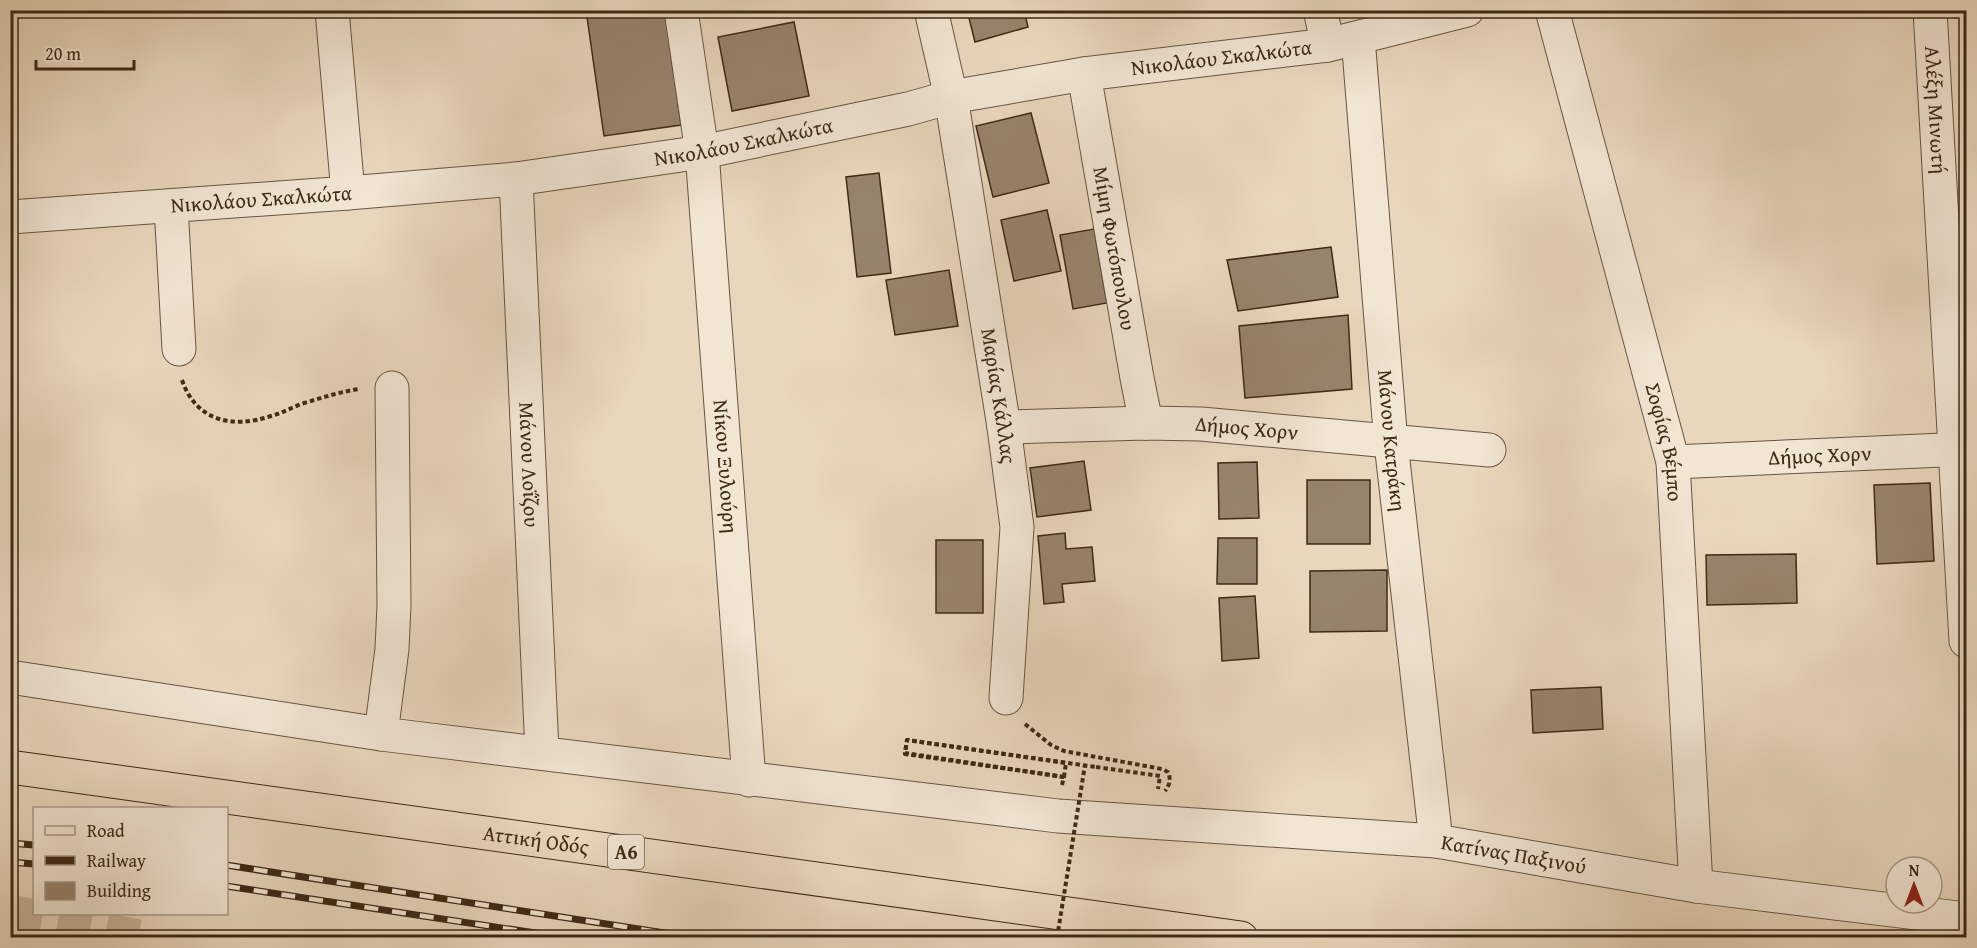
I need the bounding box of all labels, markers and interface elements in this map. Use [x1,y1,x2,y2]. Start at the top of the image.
street label: Νικολάου Σκαλκώτα [1129,31,1314,83]
scale bar [36,33,134,71]
text: 20 m [45,40,81,67]
street label: Αλέξη Μινωτή [1917,45,1955,175]
street label: Νικολάου Σκαλκώτα [652,109,836,174]
street label: Μίμη Φωτόπουλου [1085,164,1144,333]
street label: Νικολάου Σκαλκώτα [170,177,353,221]
street label: Μαρίας Κάλλας [973,326,1025,466]
street label: Μάνου Κατράκη [1370,368,1415,513]
street label: Σοφίας Βέμπο [1637,379,1691,502]
street label: Νίκου Ξυλούρη [706,399,746,534]
street label: Μάνου Λοΐζου [511,401,548,528]
street label: Δήμος Χορν [1194,408,1300,448]
street label: Δήμος Χορν [1768,437,1872,473]
legend [33,807,228,915]
text: Road [87,817,125,844]
street label: Αττική Οδός [481,817,591,862]
street label: Κατίνας Παξινού [1439,826,1589,882]
road number: Α6 [608,835,644,869]
text: Railway [87,847,146,874]
north arrow [1884,855,1944,915]
text: N [1909,858,1920,882]
text: Building [87,877,151,904]

